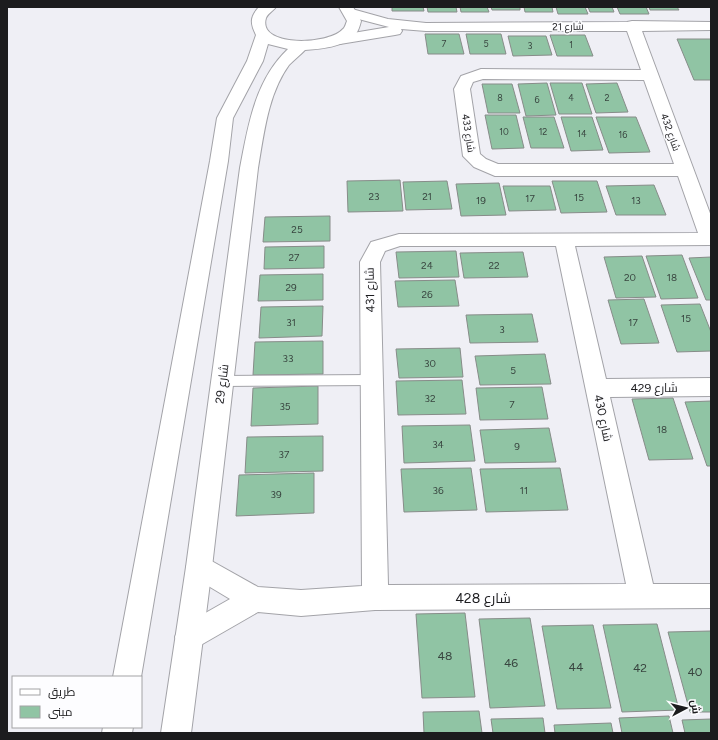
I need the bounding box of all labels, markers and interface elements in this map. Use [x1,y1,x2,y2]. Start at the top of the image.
street label: شارع 21 [552,20,584,33]
house number: 7 [442,38,447,49]
house number: 5 [483,38,489,49]
house number: 1 [569,39,573,50]
house number: 3 [528,40,533,51]
house number: 8 [497,92,503,103]
house number: 4 [568,92,574,103]
house number: 2 [604,92,610,103]
house number: 6 [534,94,540,105]
street label: شارع 432 [658,112,683,153]
street label: شارع 433 [459,113,478,153]
house number: 10 [499,126,509,137]
house number: 12 [539,126,547,137]
house number: 14 [577,128,587,139]
house number: 16 [619,129,627,140]
house number: 23 [368,190,380,203]
house number: 21 [422,190,432,203]
house number: 15 [574,191,584,204]
house number: 17 [525,192,535,205]
house number: 19 [476,194,486,207]
house number: 13 [631,194,641,207]
house number: 25 [291,223,303,236]
house number: 27 [289,251,300,264]
house number: 24 [421,259,433,272]
house number: 22 [488,259,500,272]
street label: شارع 431 [363,267,378,313]
house number: 20 [624,271,636,284]
house number: 18 [667,271,677,284]
house number: 29 [285,281,297,294]
house number: 26 [421,288,433,301]
house number: 15 [681,312,691,325]
house number: 31 [286,316,296,329]
house number: 17 [628,316,638,329]
house number: 3 [499,323,505,336]
house number: 33 [283,352,293,365]
house number: 30 [424,357,436,370]
street label: شارع 29 [213,363,232,405]
house number: 5 [510,364,516,377]
street label: شارع 429 [630,381,678,396]
house number: 32 [424,392,436,405]
street label: شارع 430 [590,393,615,443]
house number: 7 [509,398,515,411]
house number: 35 [279,400,291,413]
house number: 18 [657,423,667,436]
house number: 34 [432,438,444,451]
house number: 9 [514,440,520,453]
house number: 37 [279,448,290,461]
house number: 36 [432,484,444,497]
house number: 11 [520,484,528,497]
house number: 39 [270,488,282,501]
street label: شارع 428 [455,590,511,607]
house number: 48 [438,649,452,663]
house number: 46 [504,656,518,670]
house number: 44 [569,660,584,674]
house number: 42 [633,661,647,675]
house number: 40 [687,665,703,679]
legend [12,676,142,728]
text: طريق [48,685,76,699]
north arrow [666,688,706,728]
text: ش [688,699,703,715]
text: مبنى [48,705,73,719]

